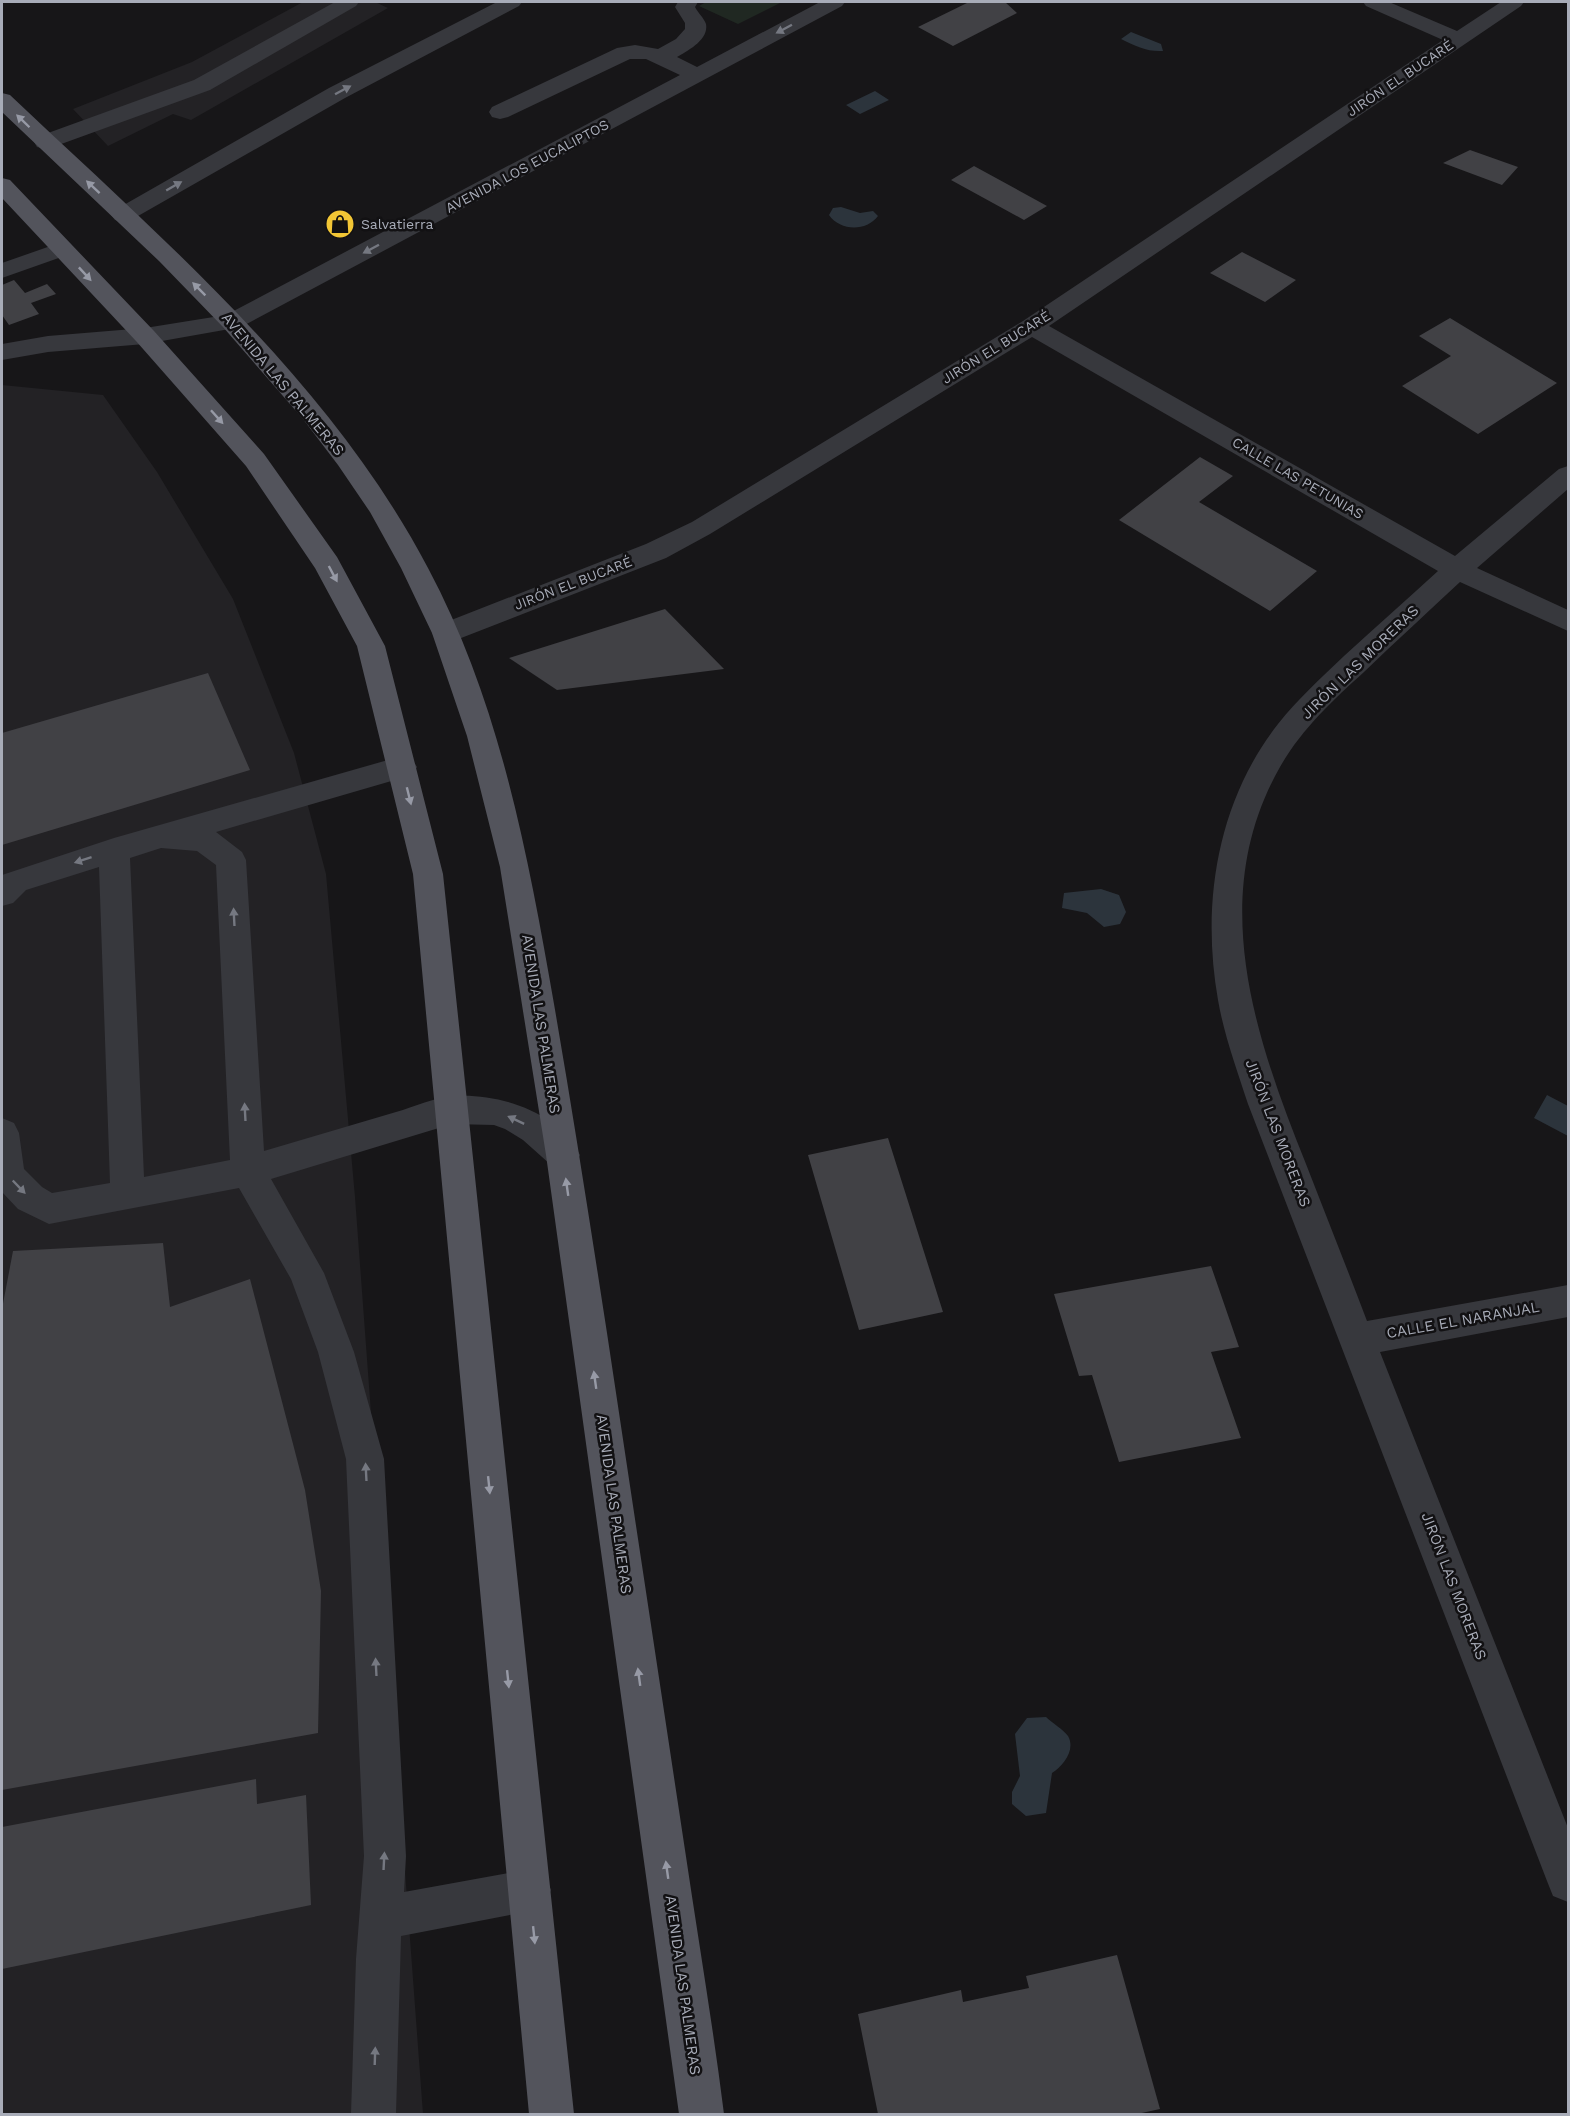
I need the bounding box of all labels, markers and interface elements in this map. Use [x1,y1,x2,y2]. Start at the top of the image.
one-way arrow [775,24,792,34]
street label: JIRÓN EL BUCARÉ [1344,36,1456,119]
one-way arrow [335,85,352,95]
one-way arrow [16,114,31,128]
street label: AVENIDA LOS EUCALIPTOS [443,116,611,216]
one-way arrow [86,181,101,194]
one-way arrow [165,181,182,191]
shop icon: Salvatierra [324,208,356,240]
place label: Salvatierra [361,216,433,232]
one-way arrow [362,244,379,254]
one-way arrow [77,267,91,281]
one-way arrow [193,282,207,296]
street label: JIRÓN EL BUCARÉ [939,307,1053,387]
street label: AVENIDA LAS PALMERAS [218,309,348,459]
one-way arrow [210,409,223,424]
street label: CALLE LAS PETUNIAS [1230,434,1366,522]
street label: JIRÓN EL BUCARÉ [512,553,634,613]
one-way arrow [328,566,338,583]
street label: JIRÓN LAS MORERAS [1297,600,1423,723]
one-way arrow [405,787,415,806]
one-way arrow [74,855,92,865]
one-way arrow [230,908,239,927]
street label: AVENIDA LAS PALMERAS [518,933,564,1115]
street label: JIRÓN LAS MORERAS [1242,1056,1315,1209]
one-way arrow [240,1103,250,1122]
one-way arrow [508,1115,525,1124]
one-way arrow [563,1177,572,1196]
one-way arrow [12,1179,26,1193]
street label: CALLE EL NARANJAL [1385,1298,1541,1342]
one-way arrow [591,1370,600,1389]
street label: AVENIDA LAS PALMERAS [592,1413,636,1595]
one-way arrow [361,1462,371,1481]
one-way arrow [484,1475,494,1494]
street label: JIRÓN LAS MORERAS [1418,1509,1491,1662]
one-way arrow [371,1657,380,1676]
one-way arrow [634,1667,643,1686]
one-way arrow [503,1669,513,1688]
one-way arrow [380,1852,389,1871]
one-way arrow [662,1860,671,1879]
street label: AVENIDA LAS PALMERAS [661,1894,705,2076]
one-way arrow [529,1926,539,1945]
one-way arrow [370,2047,380,2066]

